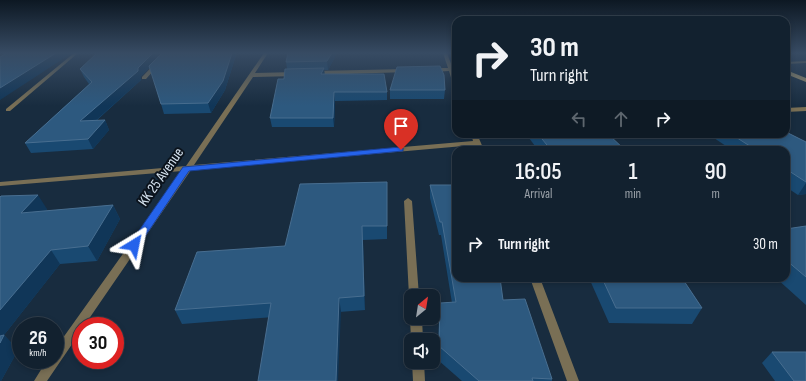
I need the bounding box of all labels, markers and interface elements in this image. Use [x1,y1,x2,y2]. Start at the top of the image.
text: 30 m [530,31,579,64]
icon: right [464,32,516,84]
text: Turn right [530,65,588,86]
icon: left [568,108,590,130]
icon: ahead [610,108,632,130]
icon: right [652,108,674,130]
pin [384,109,418,150]
icon: arrive [390,115,412,137]
street label: KK 25 Avenue [134,144,188,210]
text: 16:05 [515,157,562,186]
text: 1 [629,157,638,186]
text: 90 [705,157,727,186]
text: Arrival [524,186,552,202]
text: min [625,186,641,202]
text: m [711,186,720,202]
position arrow [113,224,155,266]
icon: right [464,233,486,255]
text: Turn right [498,235,550,254]
text: 30 m [753,235,778,254]
north arrow [404,289,440,325]
map controls [404,289,440,369]
speed limit sign: 30 [72,317,124,369]
text: 26 [29,326,47,350]
button: sound [404,333,440,369]
text: km/h [29,347,47,359]

